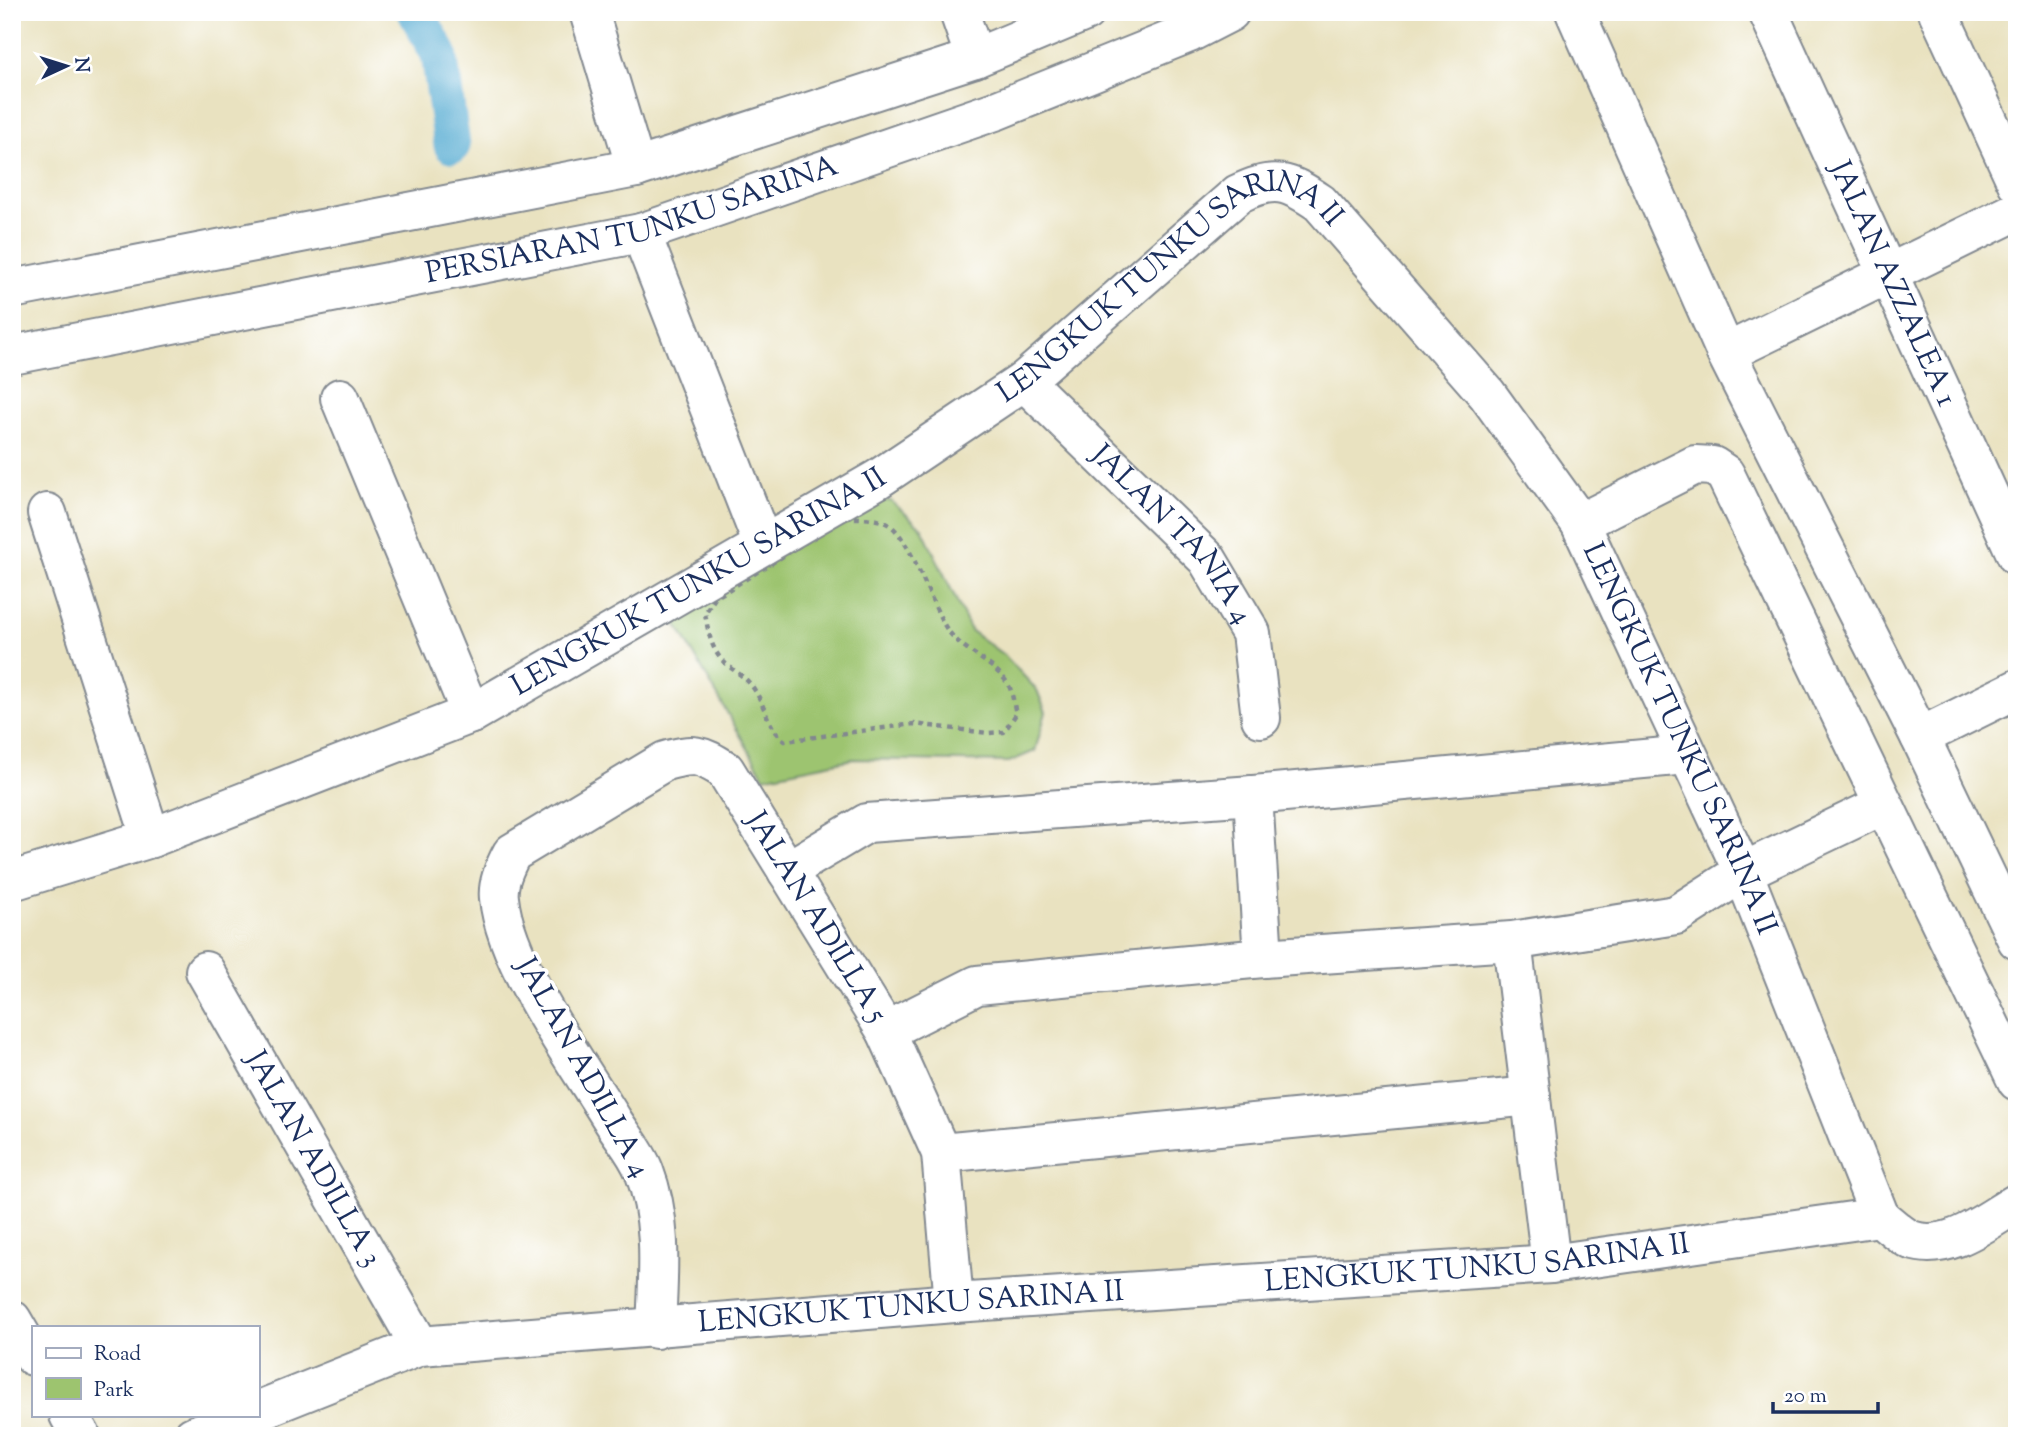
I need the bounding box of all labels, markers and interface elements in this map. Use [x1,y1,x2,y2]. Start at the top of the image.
north arrow [32,32,102,102]
text: N [66,56,94,73]
street label: PERSIARAN TUNKU SARINA [422,145,844,296]
street label: JALAN AZZALEA 1 [1817,152,1967,414]
street label: LENGKUK TUNKU SARINA II [989,161,1353,414]
street label: JALAN TANIA 4 [1079,434,1263,633]
street label: LENGKUK TUNKU SARINA II [504,457,896,708]
street label: LENGKUK TUNKU SARINA II [1571,536,1787,941]
street label: JALAN ADILLA 5 [733,802,898,1031]
street label: JALAN ADILLA 4 [503,948,660,1186]
street label: JALAN ADILLA 3 [233,1041,392,1275]
street label: LENGKUK TUNKU SARINA II [1263,1223,1693,1304]
street label: LENGKUK TUNKU SARINA II [697,1270,1125,1345]
legend [32,1326,259,1416]
text: Road [94,1340,141,1370]
scale bar [1773,1371,1878,1415]
text: Park [94,1376,135,1406]
text: 20 m [1784,1382,1827,1412]

